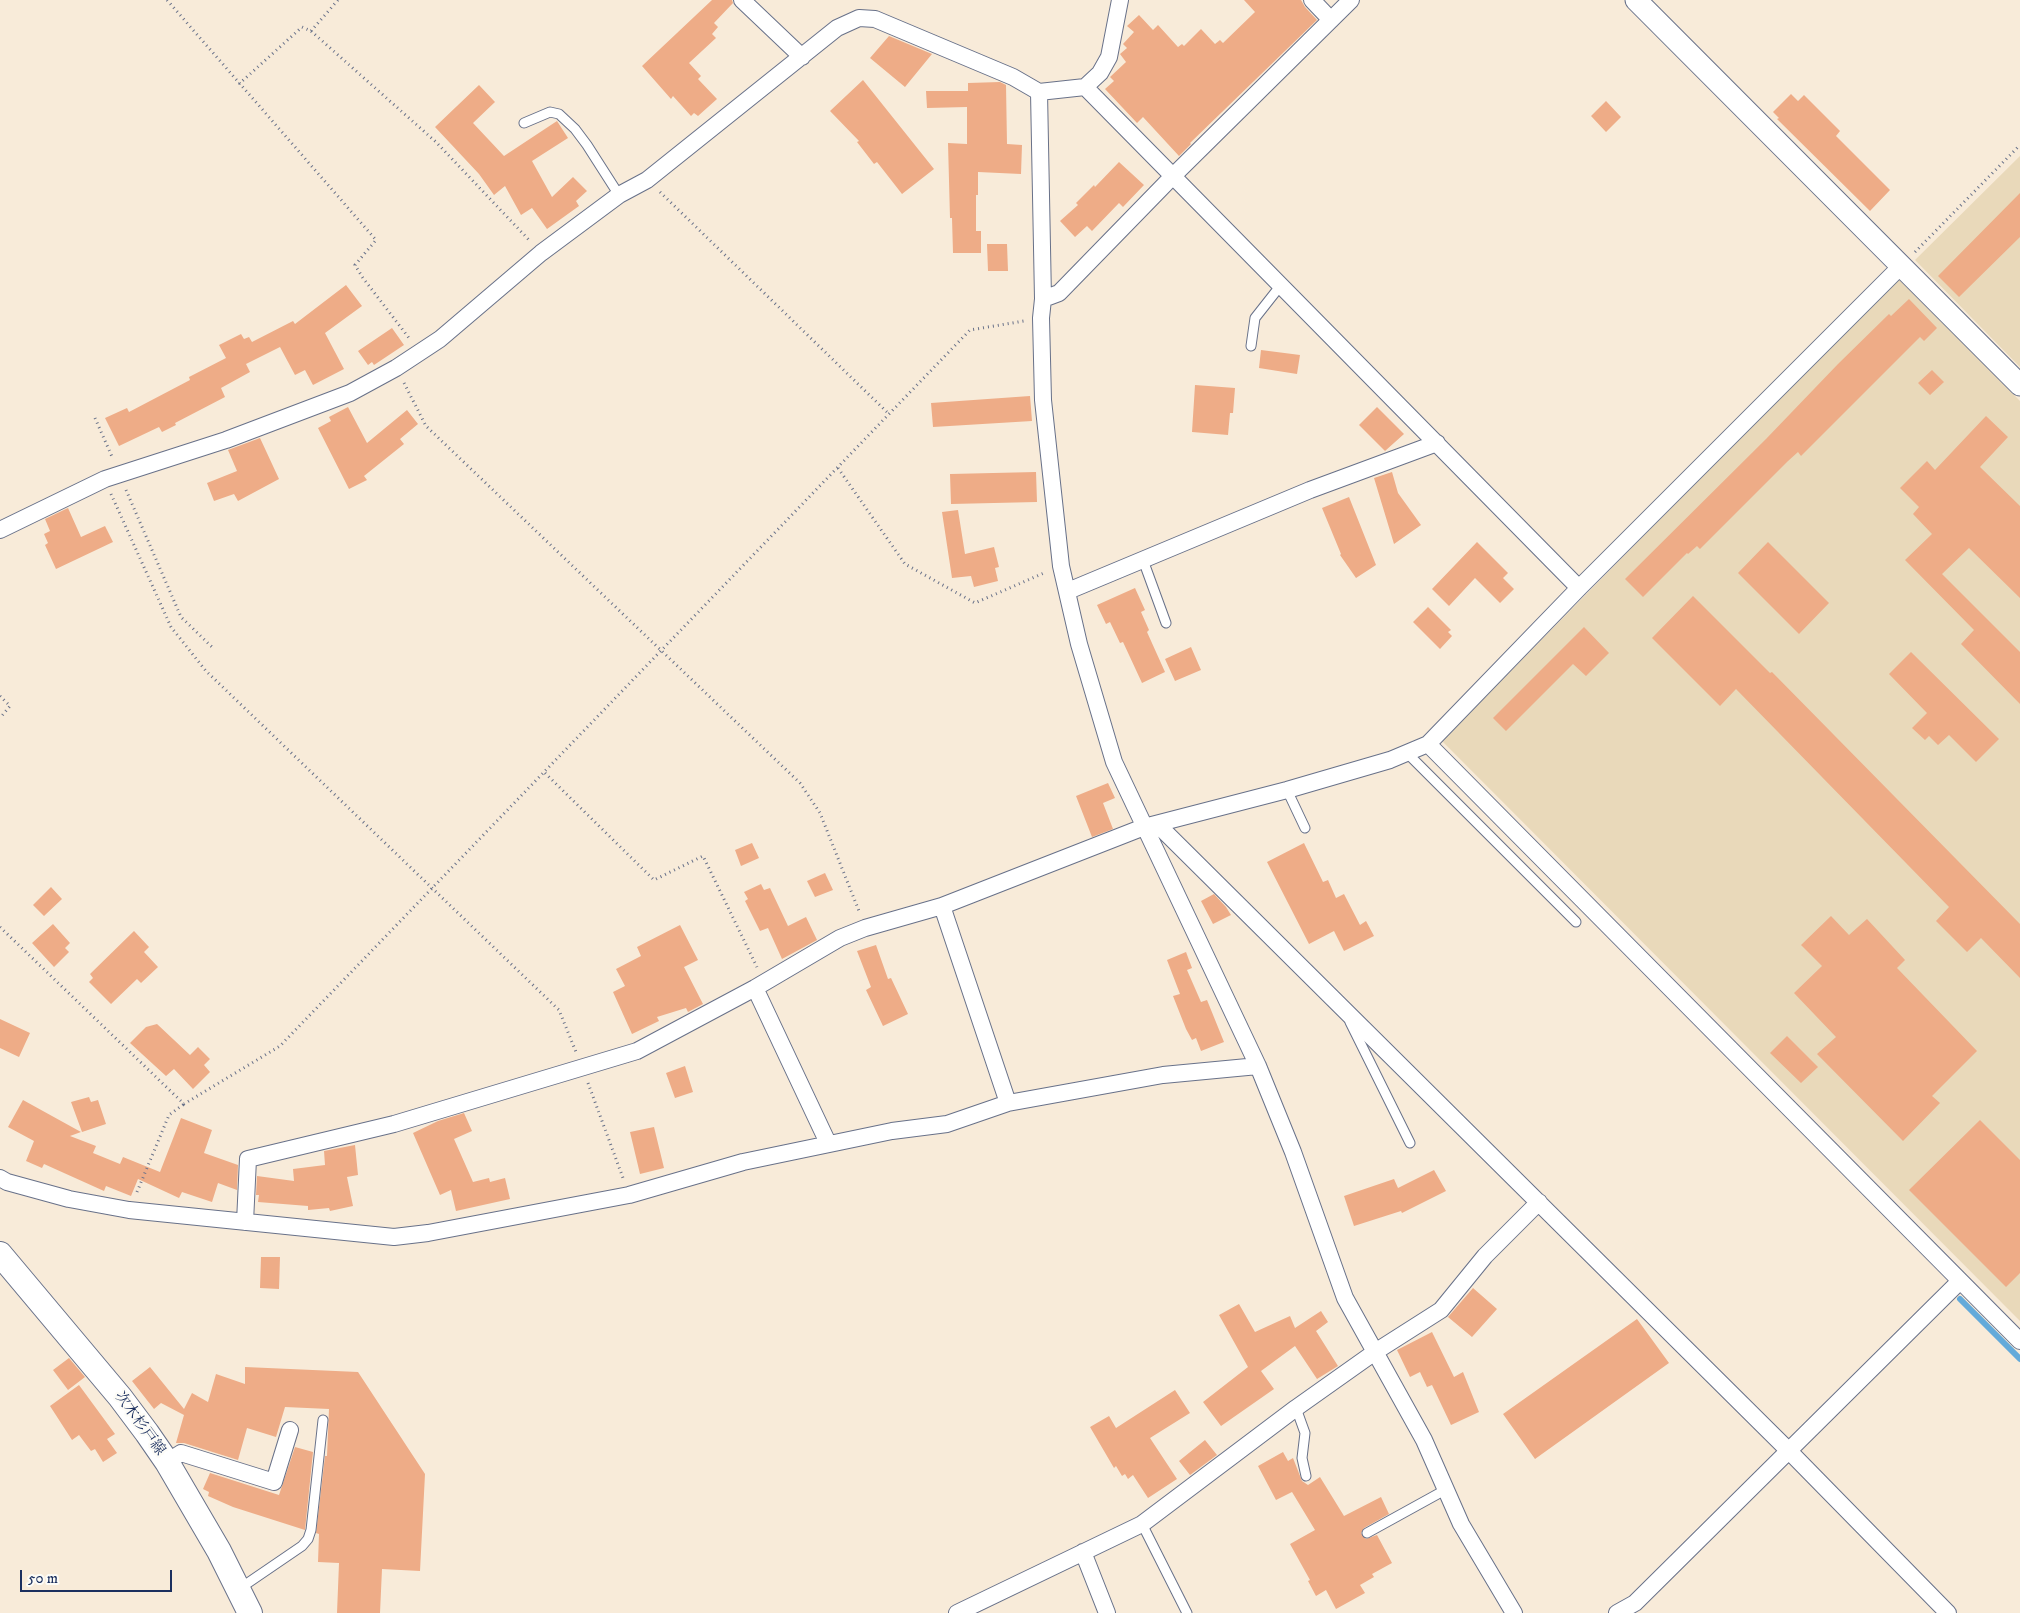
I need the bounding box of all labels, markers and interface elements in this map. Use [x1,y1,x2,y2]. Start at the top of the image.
street label: 次木杉戸線 [110,1388,168,1460]
scale bar [22,1560,175,1592]
text: 50 m [28,1569,58,1588]

